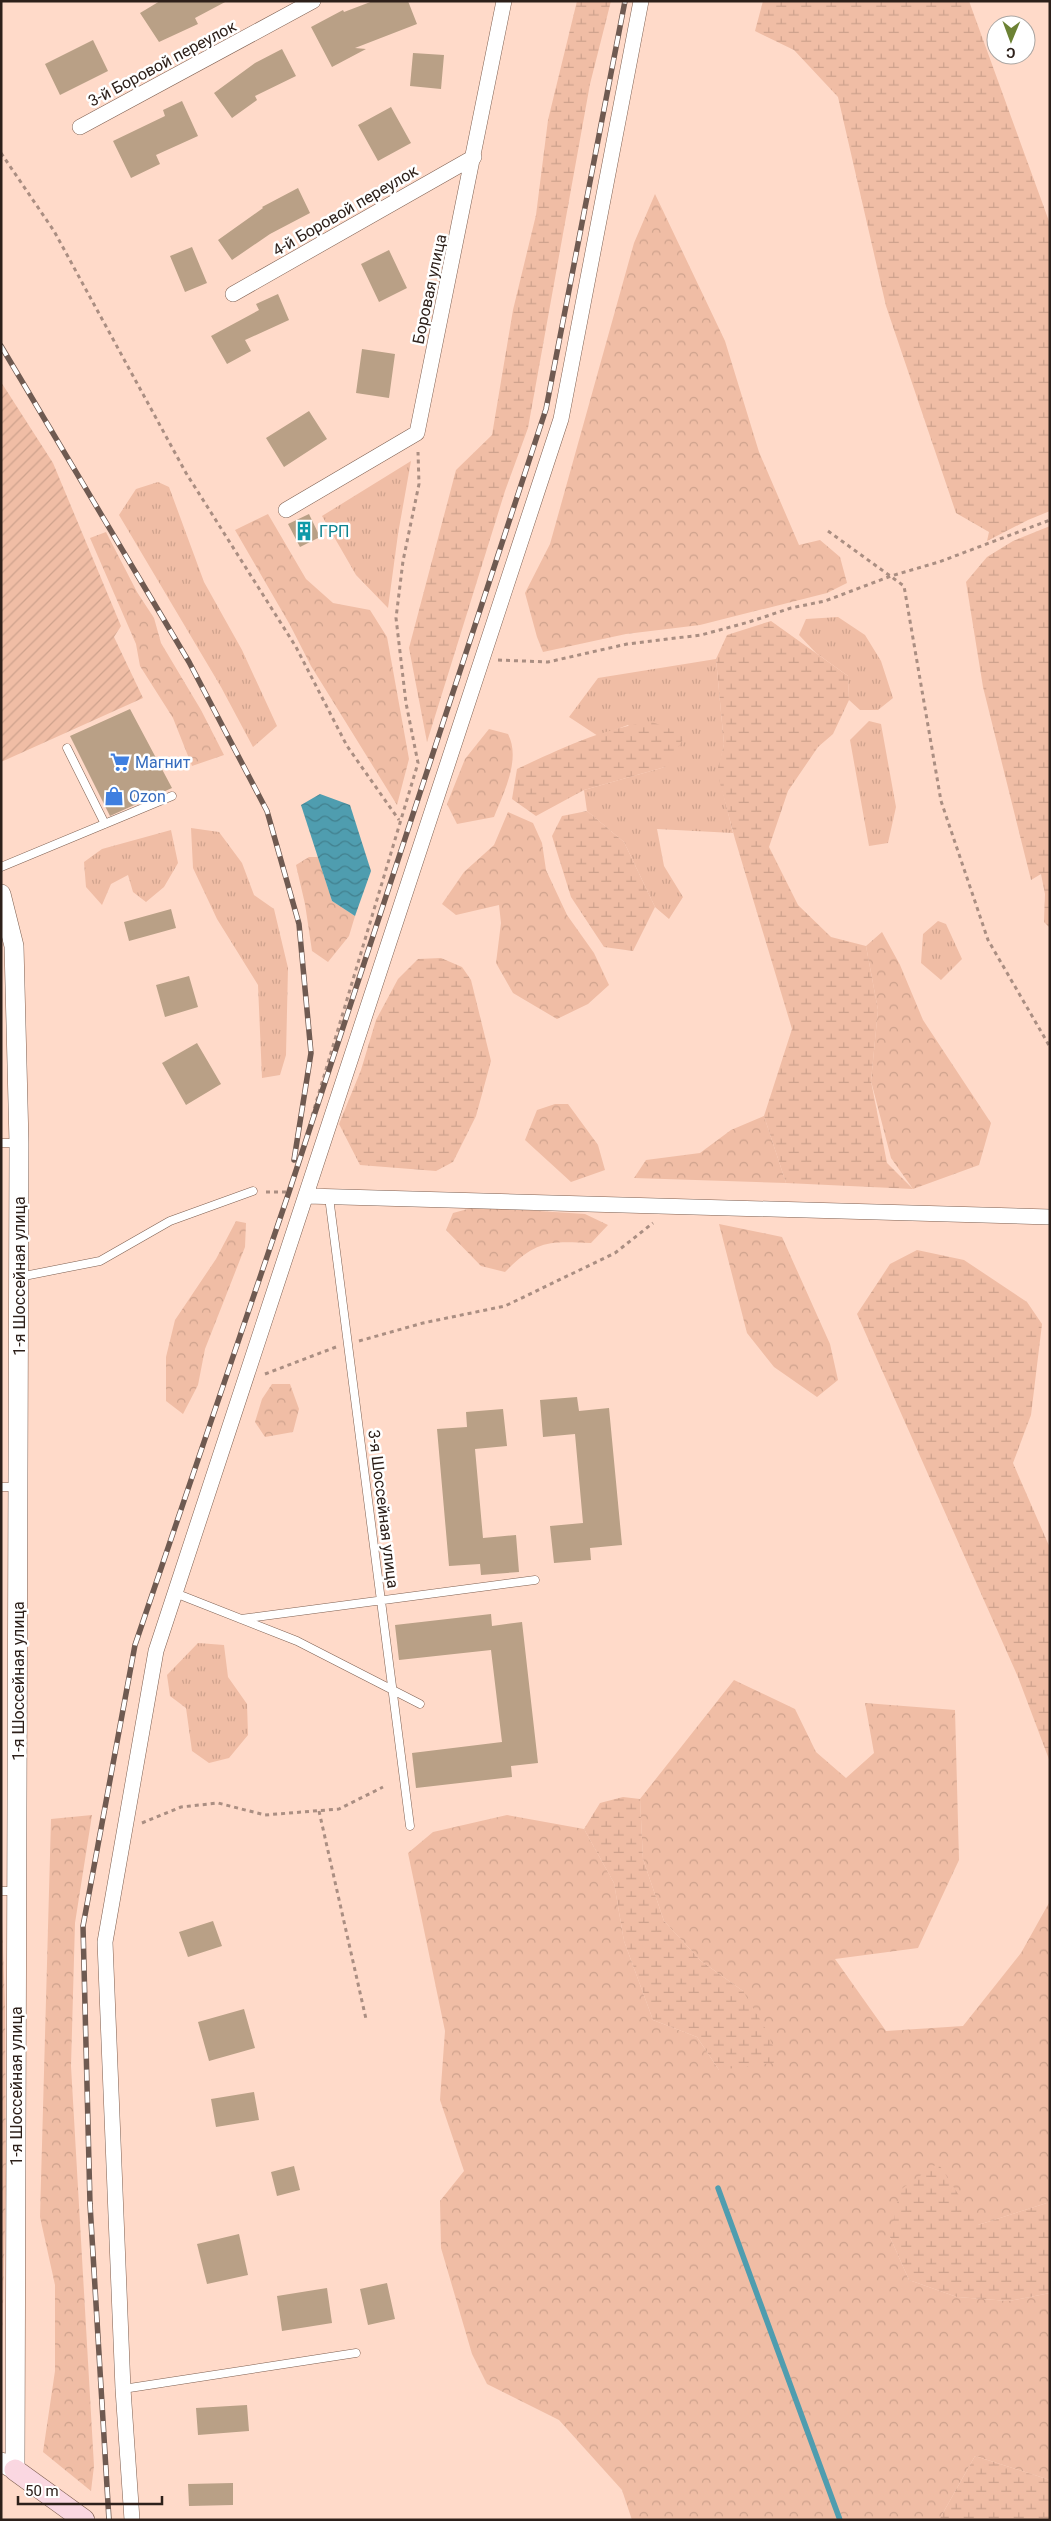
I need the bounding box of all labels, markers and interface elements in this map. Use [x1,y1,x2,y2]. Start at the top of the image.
north arrow [986,15,1036,65]
street label: 3-й Боровой переулок [85,16,240,111]
text: С [1006,45,1015,61]
street label: 4-й Боровой переулок [269,161,422,260]
street label: Боровая улица [409,232,450,346]
building icon: ГРП [293,520,315,542]
place label: ГРП [319,522,349,541]
supermarket icon: Магнит [109,751,131,773]
place label: Магнит [135,753,191,772]
shop icon: Ozon [103,785,125,807]
place label: Ozon [129,787,166,806]
street label: 1-я Шоссейная улица [10,1196,29,1356]
street label: 3-я Шоссейная улица [364,1429,403,1589]
street label: 1-я Шоссейная улица [9,1601,28,1761]
street label: 1-я Шоссейная улица [7,2006,26,2166]
scale bar [18,2474,161,2506]
text: 50 m [25,2482,59,2500]

